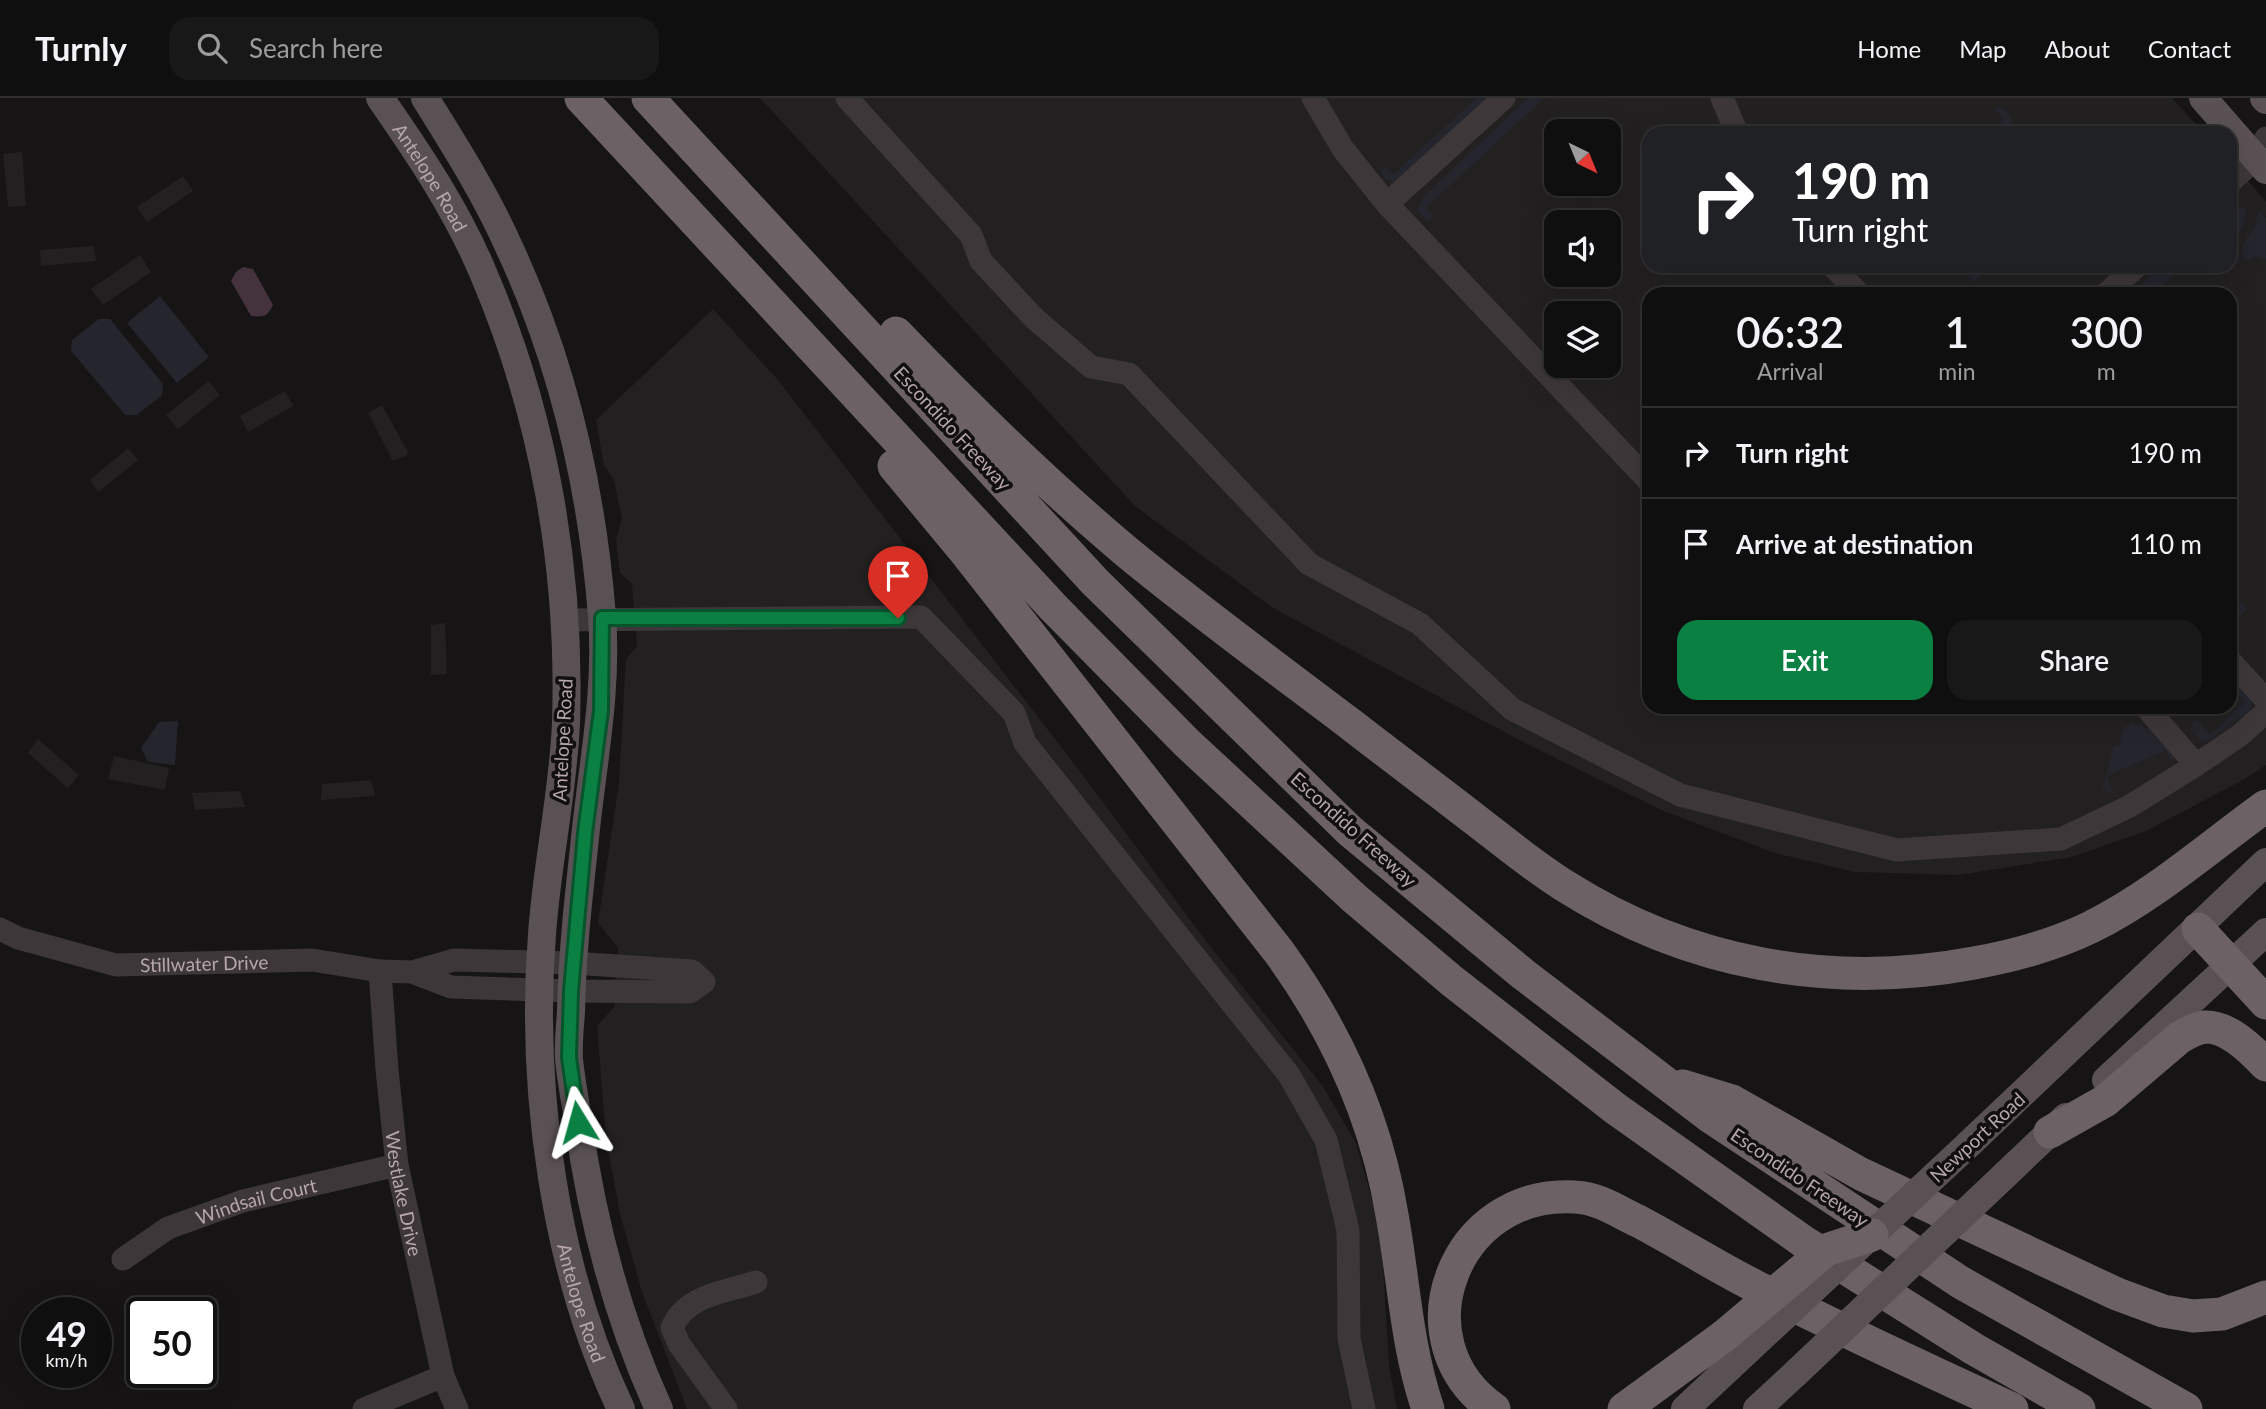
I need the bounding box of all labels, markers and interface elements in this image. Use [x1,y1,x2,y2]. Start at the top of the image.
search box [169,17,659,80]
text: Turnly [35,28,127,68]
icon: search [193,29,231,67]
text: Search here [249,32,383,64]
text: Home [1857,34,1921,63]
text: Map [1959,34,2007,63]
text: About [2045,34,2110,63]
text: Contact [2148,34,2231,63]
street label: Antelope Road [389,118,473,235]
north arrow [1544,119,1620,196]
map controls [1544,119,1621,378]
text: 190 m [1792,151,1930,209]
icon: right [1677,154,1768,245]
button: sound [1544,210,1621,287]
text: Turn right [1792,210,1928,249]
button: layers [1544,301,1621,378]
text: 06:32 [1736,307,1844,357]
text: 1 [1945,307,1969,357]
text: 300 [2070,307,2143,357]
text: Arrival [1757,357,1823,385]
text: min [1938,357,1976,385]
text: m [2097,357,2116,385]
street label: Escondido Freeway [890,361,1016,495]
icon: right [1677,434,1715,472]
text: Turn right [1736,437,1849,469]
text: 190 m [2129,437,2202,469]
icon: arrive [1677,525,1715,563]
text: Arrive at destination [1736,528,1973,560]
text: 110 m [2129,528,2202,560]
pin [868,546,928,618]
icon: arrive [879,557,917,595]
button: Exit [1677,620,1933,700]
button: Share [1947,620,2202,700]
street label: Antelope Road [547,678,577,802]
street label: Escondido Freeway [1286,767,1422,892]
street label: Stillwater Drive [140,950,269,976]
position arrow [541,1085,615,1159]
street label: Newport Road [1925,1087,2029,1187]
street label: Escondido Freeway [1727,1122,1873,1232]
street label: Westlake Drive [382,1130,428,1258]
street label: Windsail Court [192,1173,319,1229]
street label: Antelope Road [553,1241,611,1365]
speed limit sign: 50 [126,1297,217,1388]
text: 49 [46,1312,87,1354]
text: km/h [45,1349,88,1371]

